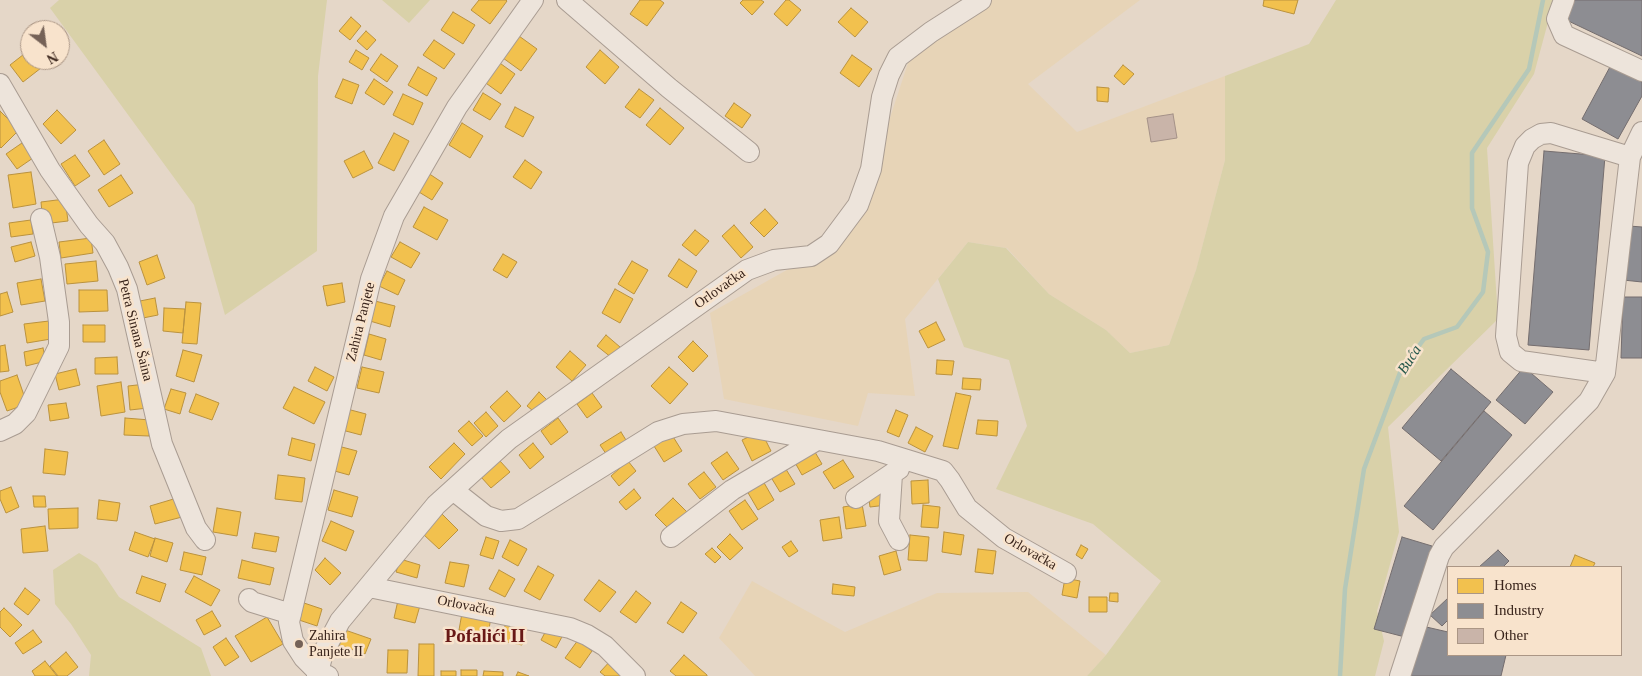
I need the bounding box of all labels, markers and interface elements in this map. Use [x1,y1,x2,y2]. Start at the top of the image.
north arrow [20,20,70,70]
text: N [44,49,60,67]
street label: Orlovačka [691,265,749,313]
street label: Petra Sinana Šaina [114,277,156,383]
street label: Zahira Panjete [343,281,379,363]
water label: Buća [1394,342,1426,378]
street label: Orlovačka [1001,530,1059,574]
legend [1447,566,1622,656]
text: Homes [1494,577,1537,593]
street label: Orlovačka [436,592,496,620]
text: Industry [1494,602,1544,618]
district label: Pofalići II [445,626,525,648]
text: Other [1494,627,1528,643]
place label: Zahira Panjete II [309,628,363,660]
marker: Zahira Panjete II [293,638,305,650]

